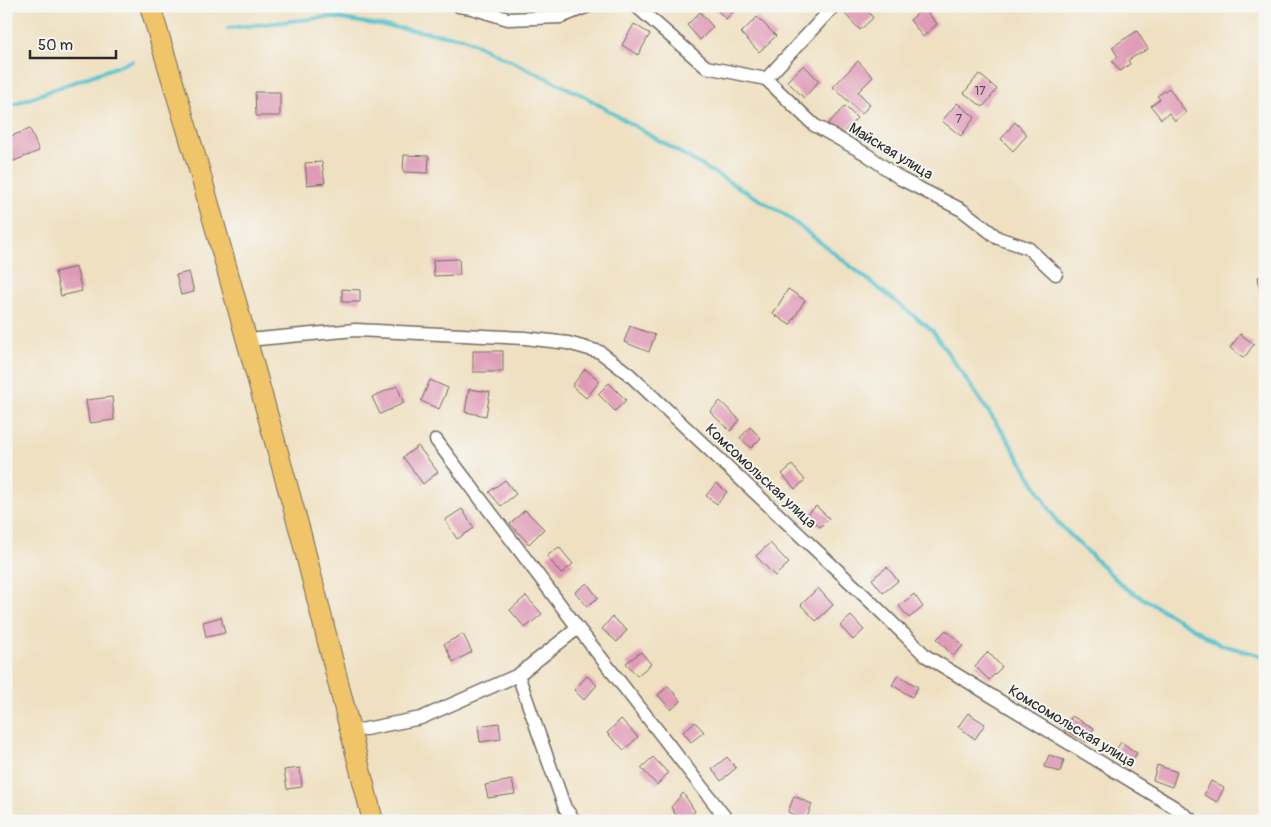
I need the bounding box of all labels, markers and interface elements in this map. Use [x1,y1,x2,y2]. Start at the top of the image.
scale bar [30,28,116,60]
text: 50 m [38,36,73,55]
house number: 17 [974,84,986,99]
house number: 7 [956,112,963,127]
street label: Майская улица [845,119,936,184]
street label: Комсомольская улица [701,420,820,533]
street label: Комсомольская улица [1005,681,1139,772]

